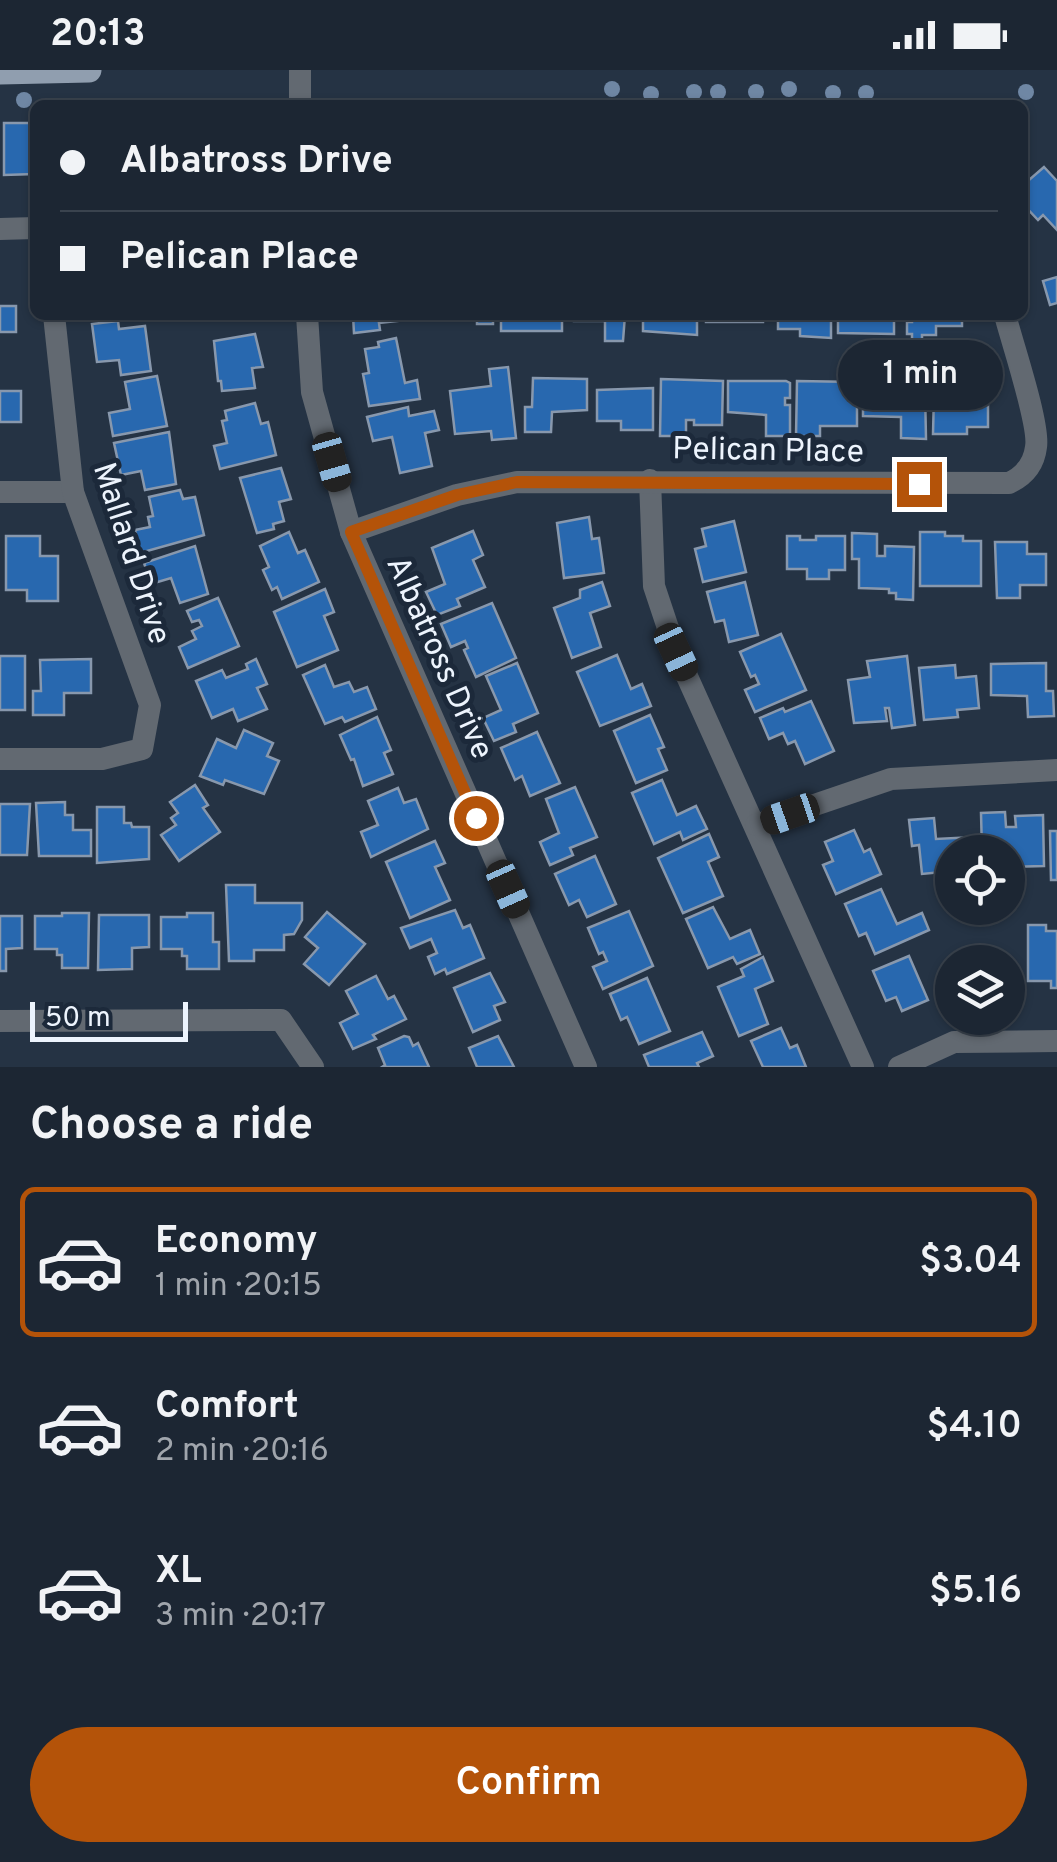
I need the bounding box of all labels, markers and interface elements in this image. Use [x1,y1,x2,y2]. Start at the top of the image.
text: 20:13 [50,11,145,60]
text: Albatross Drive [120,138,393,187]
text: Pelican Place [120,234,359,283]
callout: 1 min [836,339,1002,409]
text: 1 min [883,355,958,395]
car [309,429,355,495]
street label: Pelican Place [672,430,864,474]
street label: Mallard Drive [82,458,178,650]
route end [897,462,942,507]
street label: Albatross Drive [376,550,501,766]
car [650,618,702,686]
car [757,790,823,838]
route start [454,796,499,841]
map controls [935,835,1025,1035]
button: locate [935,835,1025,925]
car [482,855,534,923]
button: layers [935,945,1025,1035]
scale bar [30,997,188,1041]
text: 50 m [45,1001,111,1037]
text: Choose a ride [30,1098,313,1155]
icon: car [35,1217,125,1307]
text: Economy [155,1218,317,1267]
text: $3.04 [919,1238,1022,1287]
text: 1 min · 20:15 [155,1267,322,1307]
icon: car [35,1382,125,1472]
text: Comfort [155,1383,299,1432]
text: $4.10 [927,1403,1022,1452]
text: 2 min · 20:16 [155,1432,329,1472]
icon: car [35,1547,125,1637]
text: XL [155,1548,202,1597]
text: $5.16 [929,1568,1022,1617]
text: 3 min · 20:17 [155,1597,326,1637]
button: Confirm [30,1727,1027,1842]

